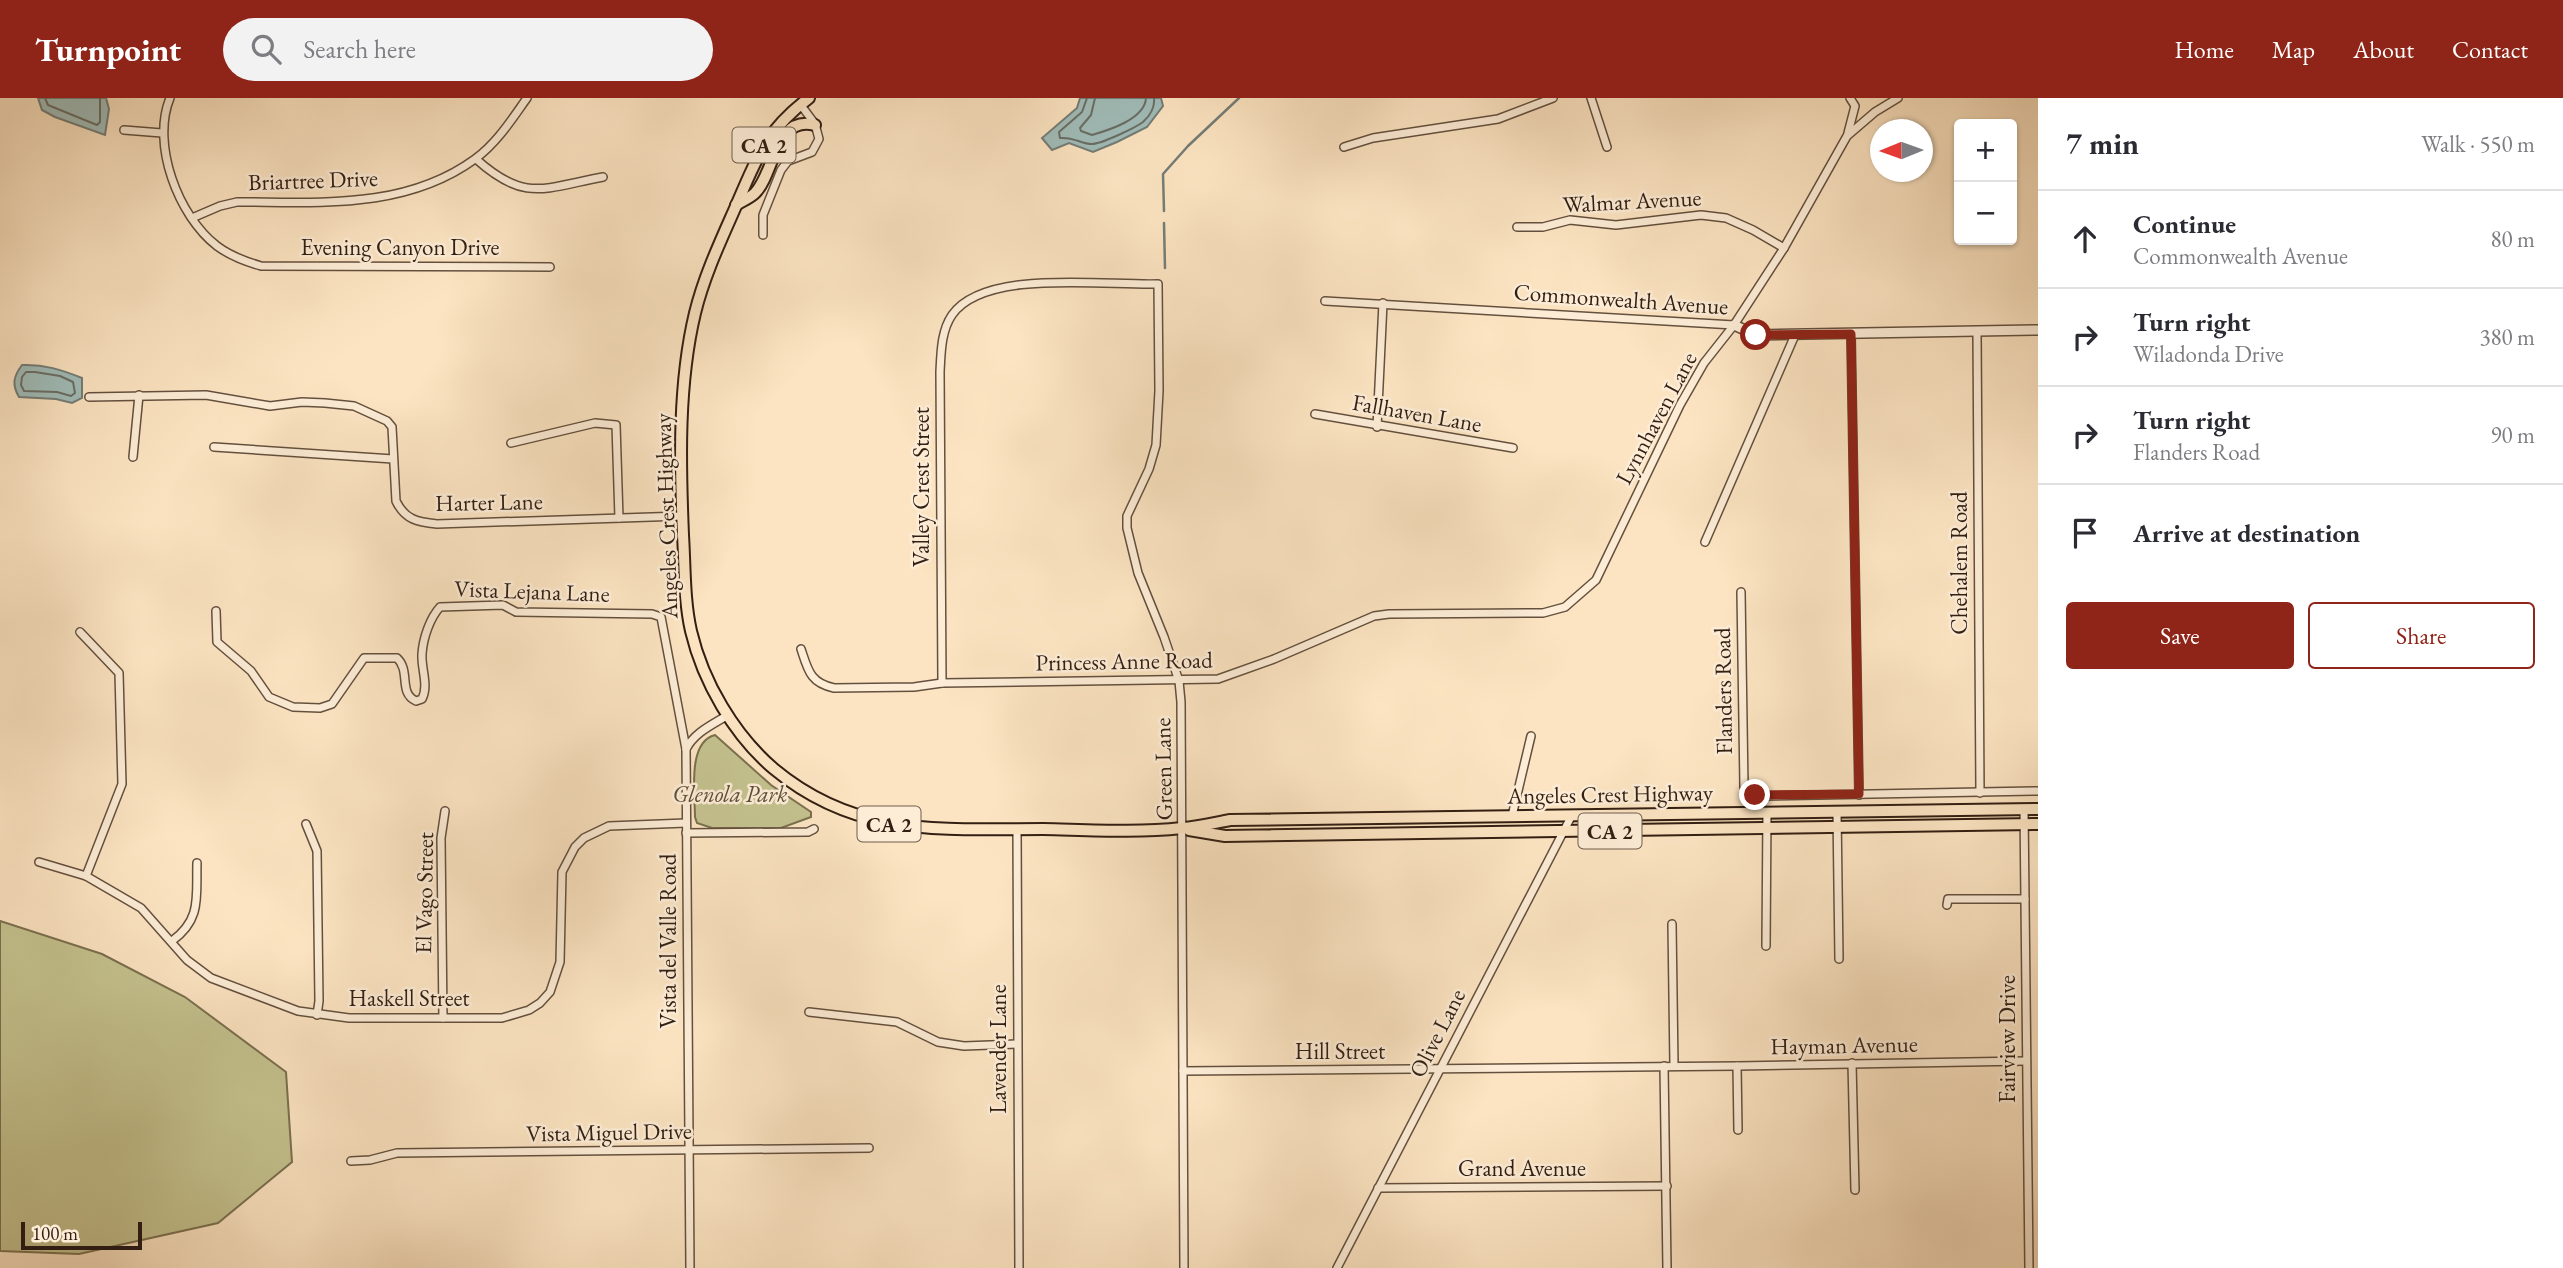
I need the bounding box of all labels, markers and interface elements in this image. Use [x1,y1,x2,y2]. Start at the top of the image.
search box [223,18,713,81]
text: Turnpoint [35,28,181,71]
icon: search [247,30,285,68]
text: Search here [303,32,416,66]
text: Home [2174,34,2234,65]
text: Map [2272,34,2315,65]
text: About [2353,34,2414,65]
text: Contact [2452,34,2528,65]
north arrow [1870,119,1933,182]
map controls [1954,119,2017,245]
button: + [1954,119,2017,182]
text: 7 min [2066,124,2139,163]
road number: CA 2 [732,128,796,162]
text: Walk · 550 m [2421,129,2535,159]
street label: Briartree Drive [248,163,379,197]
street label: Walmar Avenue [1562,182,1702,220]
button: − [1954,182,2017,245]
text: Continue [2133,207,2236,241]
icon: ahead [2066,220,2104,258]
text: 80 m [2490,224,2535,254]
street label: Evening Canyon Drive [301,232,499,262]
text: Commonwealth Avenue [2133,241,2348,271]
street label: Commonwealth Avenue [1513,277,1729,321]
text: Turn right [2133,305,2251,339]
icon: right [2066,318,2104,356]
route start [1740,319,1771,350]
text: 380 m [2479,322,2535,352]
text: Wiladonda Drive [2133,339,2284,369]
street label: Lynnhaven Lane [1608,346,1704,490]
street label: Fallhaven Lane [1350,387,1484,439]
text: Turn right [2133,403,2251,437]
street label: Valley Crest Street [906,406,936,567]
street label: Angeles Crest Highway [647,412,685,620]
icon: right [2066,416,2104,454]
text: 90 m [2490,420,2535,450]
text: Flanders Road [2133,437,2260,467]
street label: Harter Lane [435,486,543,518]
street label: Chehalem Road [1944,491,1974,635]
icon: arrive [2066,514,2104,552]
text: Arrive at destination [2133,516,2360,550]
street label: Vista Lejana Lane [454,573,610,609]
button: Save [2066,602,2294,669]
button: Share [2308,602,2535,669]
street label: Flanders Road [1707,627,1739,755]
street label: Princess Anne Road [1035,644,1213,678]
street label: Green Lane [1147,717,1179,821]
street label: Angeles Crest Highway [1506,777,1714,811]
park label: Glenola Park [672,779,788,809]
route end [1739,779,1770,810]
road number: CA 2 [858,806,920,842]
road number: CA 2 [1578,814,1642,848]
street label: El Vago Street [408,831,440,954]
street label: Vista del Valle Road [653,853,683,1028]
street label: Fairview Drive [1992,975,2022,1103]
street label: Haskell Street [348,983,470,1013]
street label: Lavender Lane [983,984,1013,1114]
street label: Olive Lane [1402,984,1472,1082]
street label: Hayman Avenue [1770,1029,1918,1061]
street label: Hill Street [1295,1036,1386,1066]
street label: Vista Miguel Drive [526,1116,692,1148]
street label: Grand Avenue [1458,1153,1586,1183]
scale bar [21,1219,142,1251]
text: 100 m [32,1221,78,1246]

